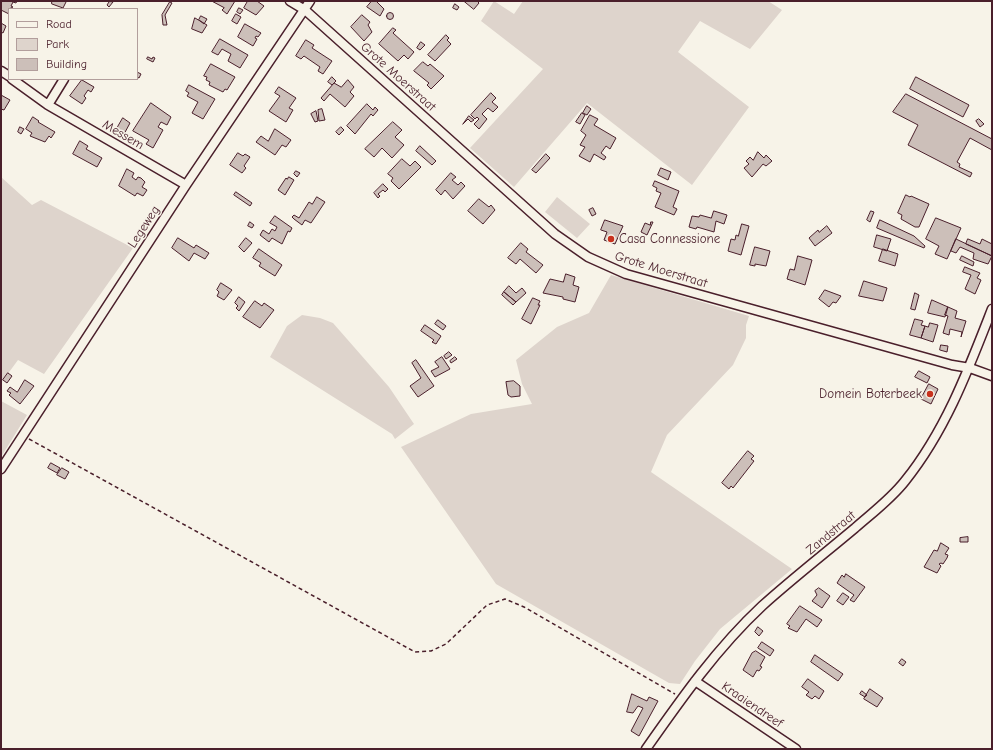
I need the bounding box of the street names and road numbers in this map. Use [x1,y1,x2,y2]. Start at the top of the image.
street label: Grote Moerstraat [357,39,439,115]
street label: Messem [99,117,147,153]
street label: Legeweg [125,203,163,251]
street label: Grote Moerstraat [613,249,709,291]
street label: Zandstraat [803,508,859,558]
street label: Kraaiendreef [718,679,786,731]

